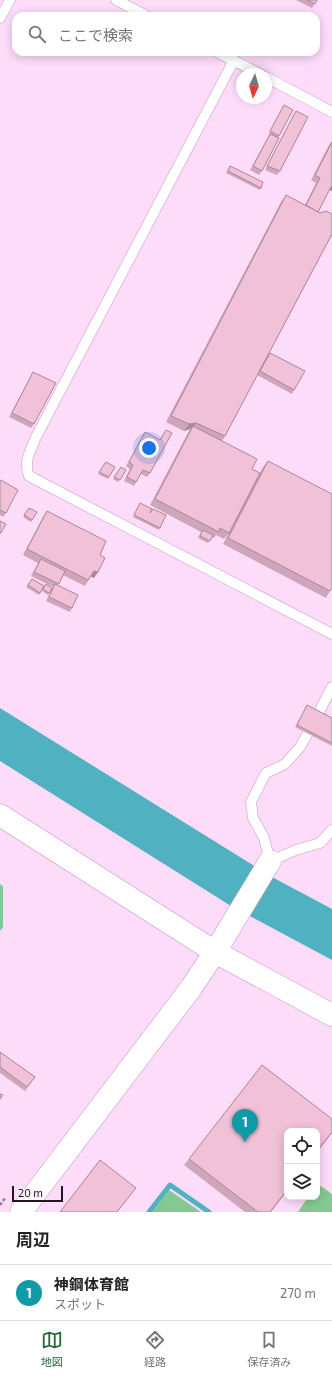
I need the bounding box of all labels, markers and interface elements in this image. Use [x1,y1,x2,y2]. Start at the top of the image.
search box [12,12,320,56]
icon: search [26,23,48,45]
text: ここで検索 [58,26,133,44]
north arrow [236,68,272,104]
your location [139,438,159,458]
pin: 1 [232,1109,258,1142]
map controls [284,1128,320,1200]
button: locate [284,1128,320,1164]
button: layers [284,1164,320,1200]
scale bar [12,1184,63,1203]
text: 20 m [18,1186,43,1199]
text: 周辺 [16,1229,50,1249]
text: 神鋼体育館 [54,1275,129,1293]
text: 1 [26,1285,32,1301]
text: 270 m [280,1285,316,1301]
text: スポット [54,1296,106,1312]
tab: 地図 [41,1329,63,1369]
tab: 経路 [144,1329,166,1369]
tab: 保存済み [247,1329,291,1369]

